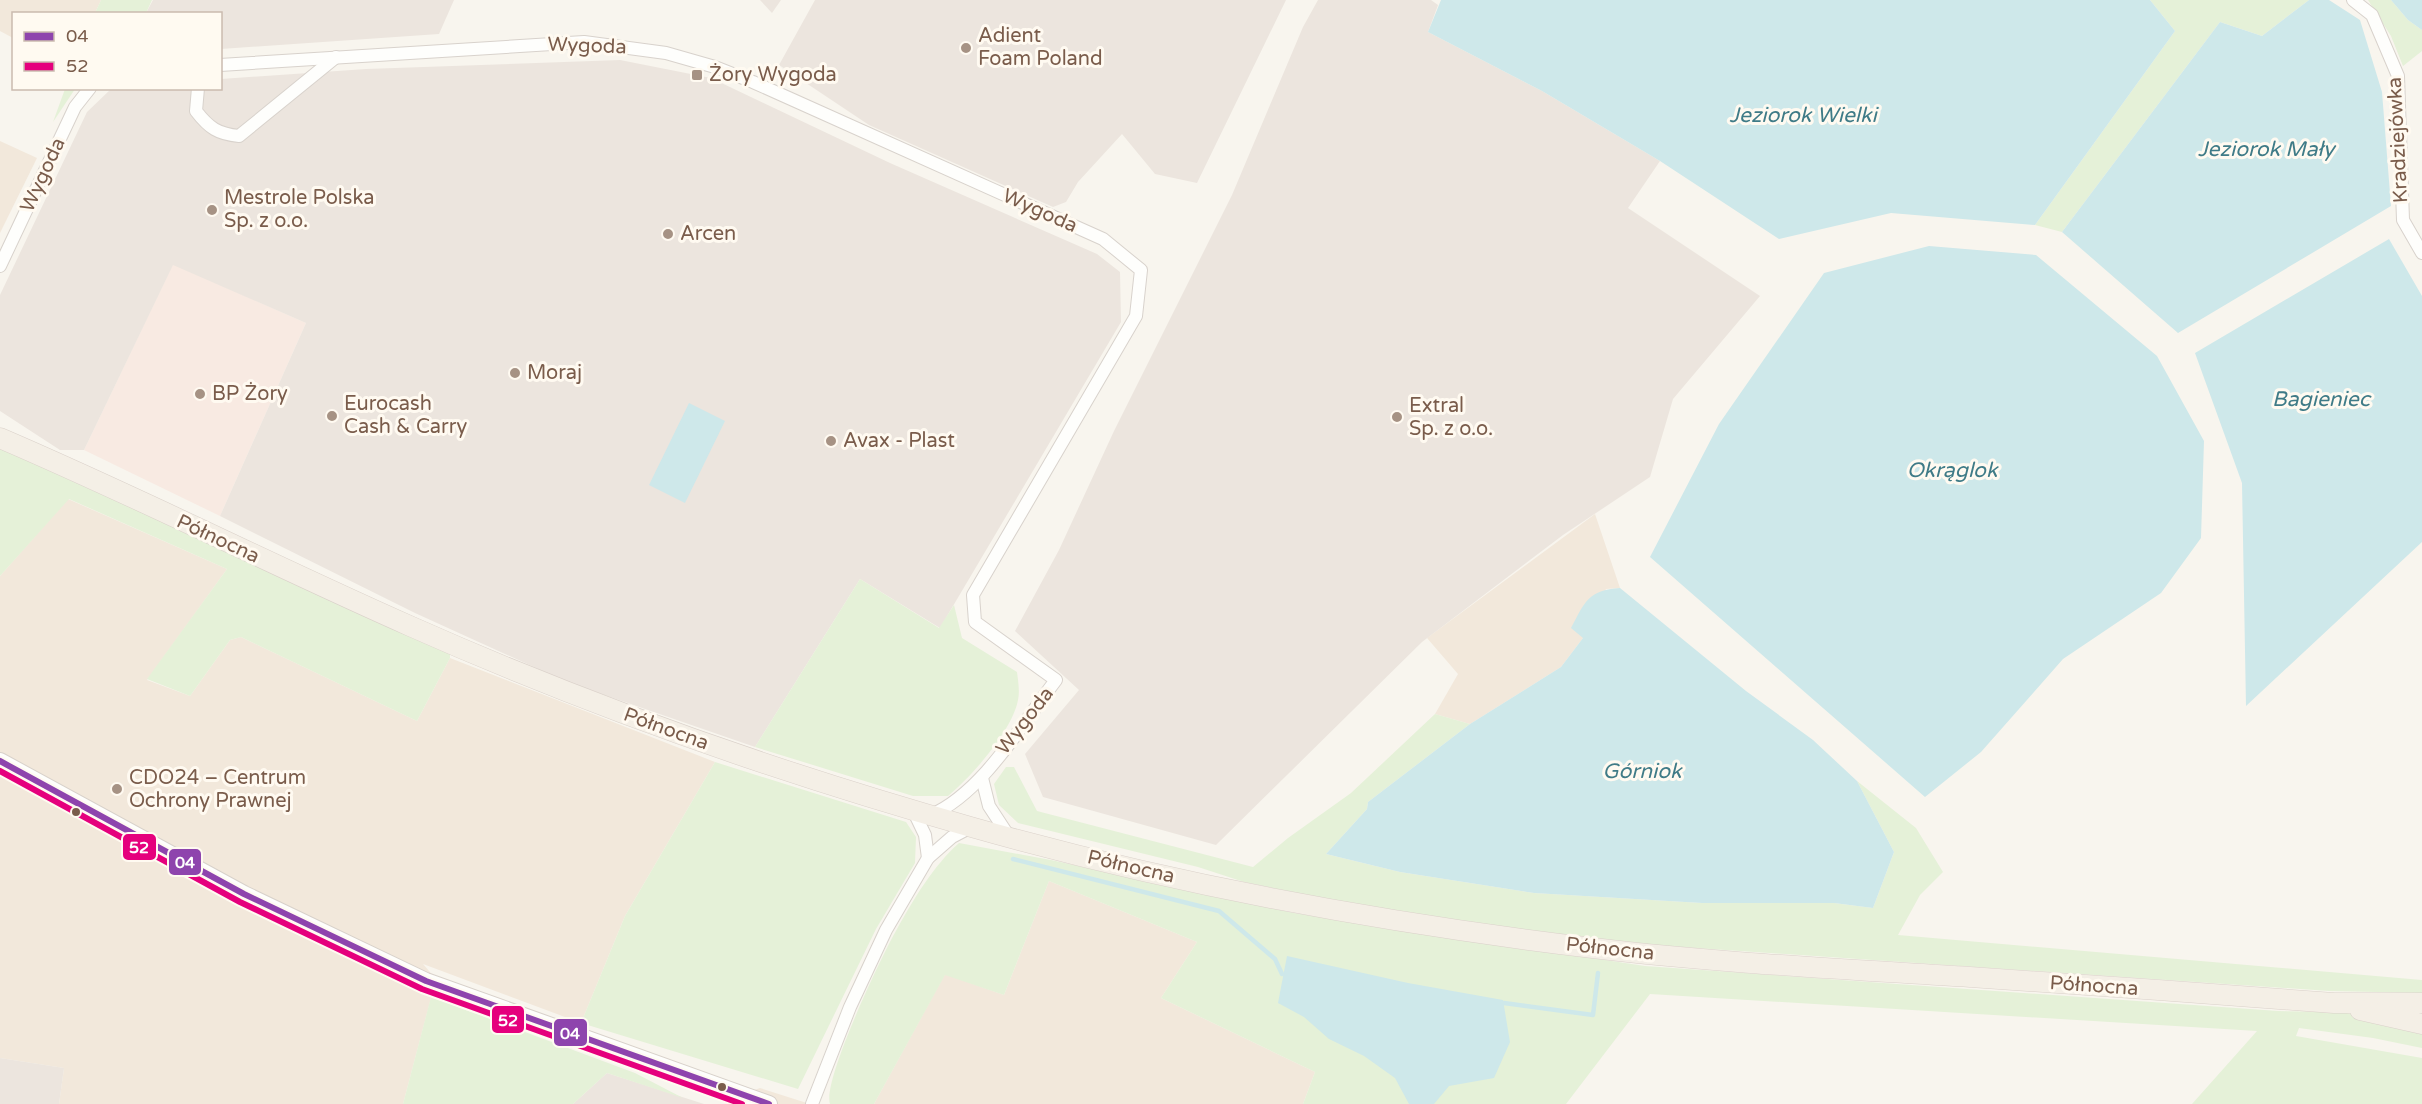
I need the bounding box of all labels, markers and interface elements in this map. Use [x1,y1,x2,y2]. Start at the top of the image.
legend [12,12,222,90]
place label: Adient Foam Poland [978,24,1103,71]
text: 04 [66,25,89,47]
street label: Wygoda [547,33,627,59]
marker: Adient Foam Poland [959,41,973,55]
text: 52 [66,55,89,77]
place label: Żory Wygoda [709,63,837,87]
marker: Żory Wygoda [690,68,704,82]
street label: Kradziejówka [2383,76,2413,204]
water label: Jeziorok Wielki [1729,103,1880,128]
street label: Wygoda [15,134,71,216]
water label: Jeziorok Mały [2198,137,2337,162]
street label: Wygoda [999,184,1081,238]
place label: Mestrole Polska Sp. z o.o. [224,186,374,233]
marker: Mestrole Polska Sp. z o.o. [205,203,219,217]
place label: Arcen [680,222,736,246]
marker: Arcen [661,227,675,241]
place label: Moraj [527,361,582,385]
marker: Moraj [508,366,522,380]
place label: BP Żory [212,382,288,406]
marker: BP Żory [193,387,207,401]
water label: Bagieniec [2272,387,2372,412]
place label: Eurocash Cash & Carry [344,392,467,439]
place label: Extral Sp. z o.o. [1409,394,1493,441]
marker: Eurocash Cash & Carry [325,409,339,423]
marker: Extral Sp. z o.o. [1390,410,1404,424]
place label: Avax - Plast [843,429,955,453]
marker: Avax - Plast [824,434,838,448]
water label: Okrąglok [1907,458,1999,483]
street label: Północna [173,509,263,569]
street label: Wygoda [991,682,1059,760]
street label: Północna [620,703,712,755]
water label: Górniok [1603,759,1683,784]
place label: CDO24 – Centrum Ochrony Prawnej [129,766,306,813]
marker: CDO24 – Centrum Ochrony Prawnej [110,782,124,796]
unlabelled marker [70,806,82,818]
line badge: 52 [122,833,157,861]
text: 52 [129,838,149,858]
street label: Północna [1085,845,1177,889]
line badge: 04 [168,848,202,876]
text: 04 [175,853,195,873]
street label: Północna [1565,932,1655,966]
street label: Północna [2049,971,2139,1001]
line badge: 52 [491,1005,525,1034]
text: 52 [498,1011,518,1031]
line badge: 04 [553,1018,588,1047]
text: 04 [560,1024,580,1044]
unlabelled marker [716,1081,728,1093]

